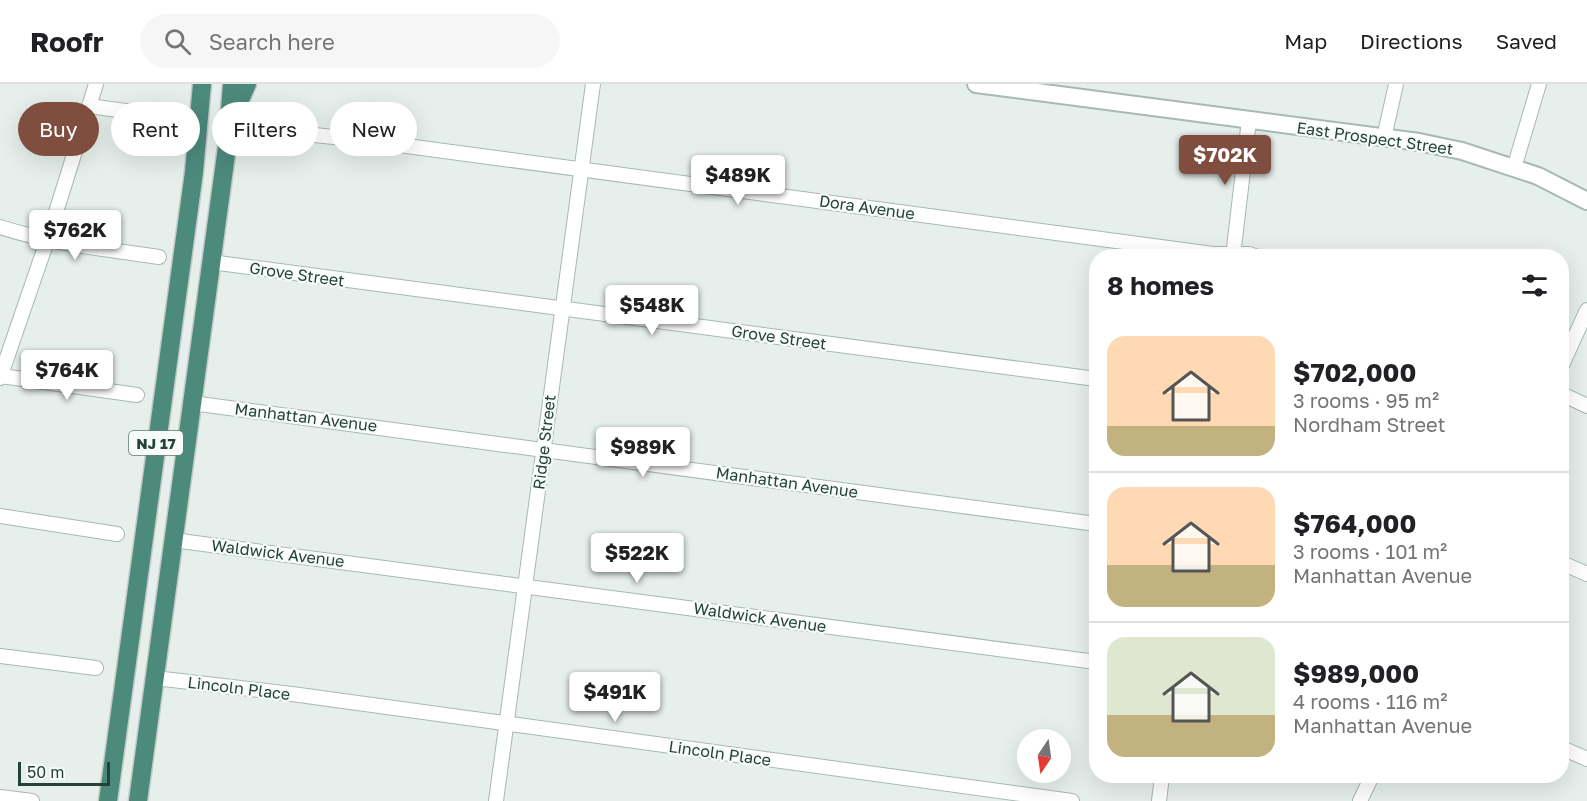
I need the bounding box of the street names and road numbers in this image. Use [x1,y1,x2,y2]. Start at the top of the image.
street label: East Prospect Street [1295,117,1455,159]
street label: Dora Avenue [818,190,916,224]
street label: Grove Street [248,257,346,291]
street label: Grove Street [730,320,828,354]
street label: Ridge Street [528,393,560,491]
street label: Manhattan Avenue [234,398,378,436]
road number: NJ 17 [129,431,183,455]
street label: Manhattan Avenue [715,462,859,502]
street label: Waldwick Avenue [210,535,346,571]
street label: Waldwick Avenue [692,598,828,636]
street label: Lincoln Place [187,672,291,704]
street label: Lincoln Place [668,736,772,770]

